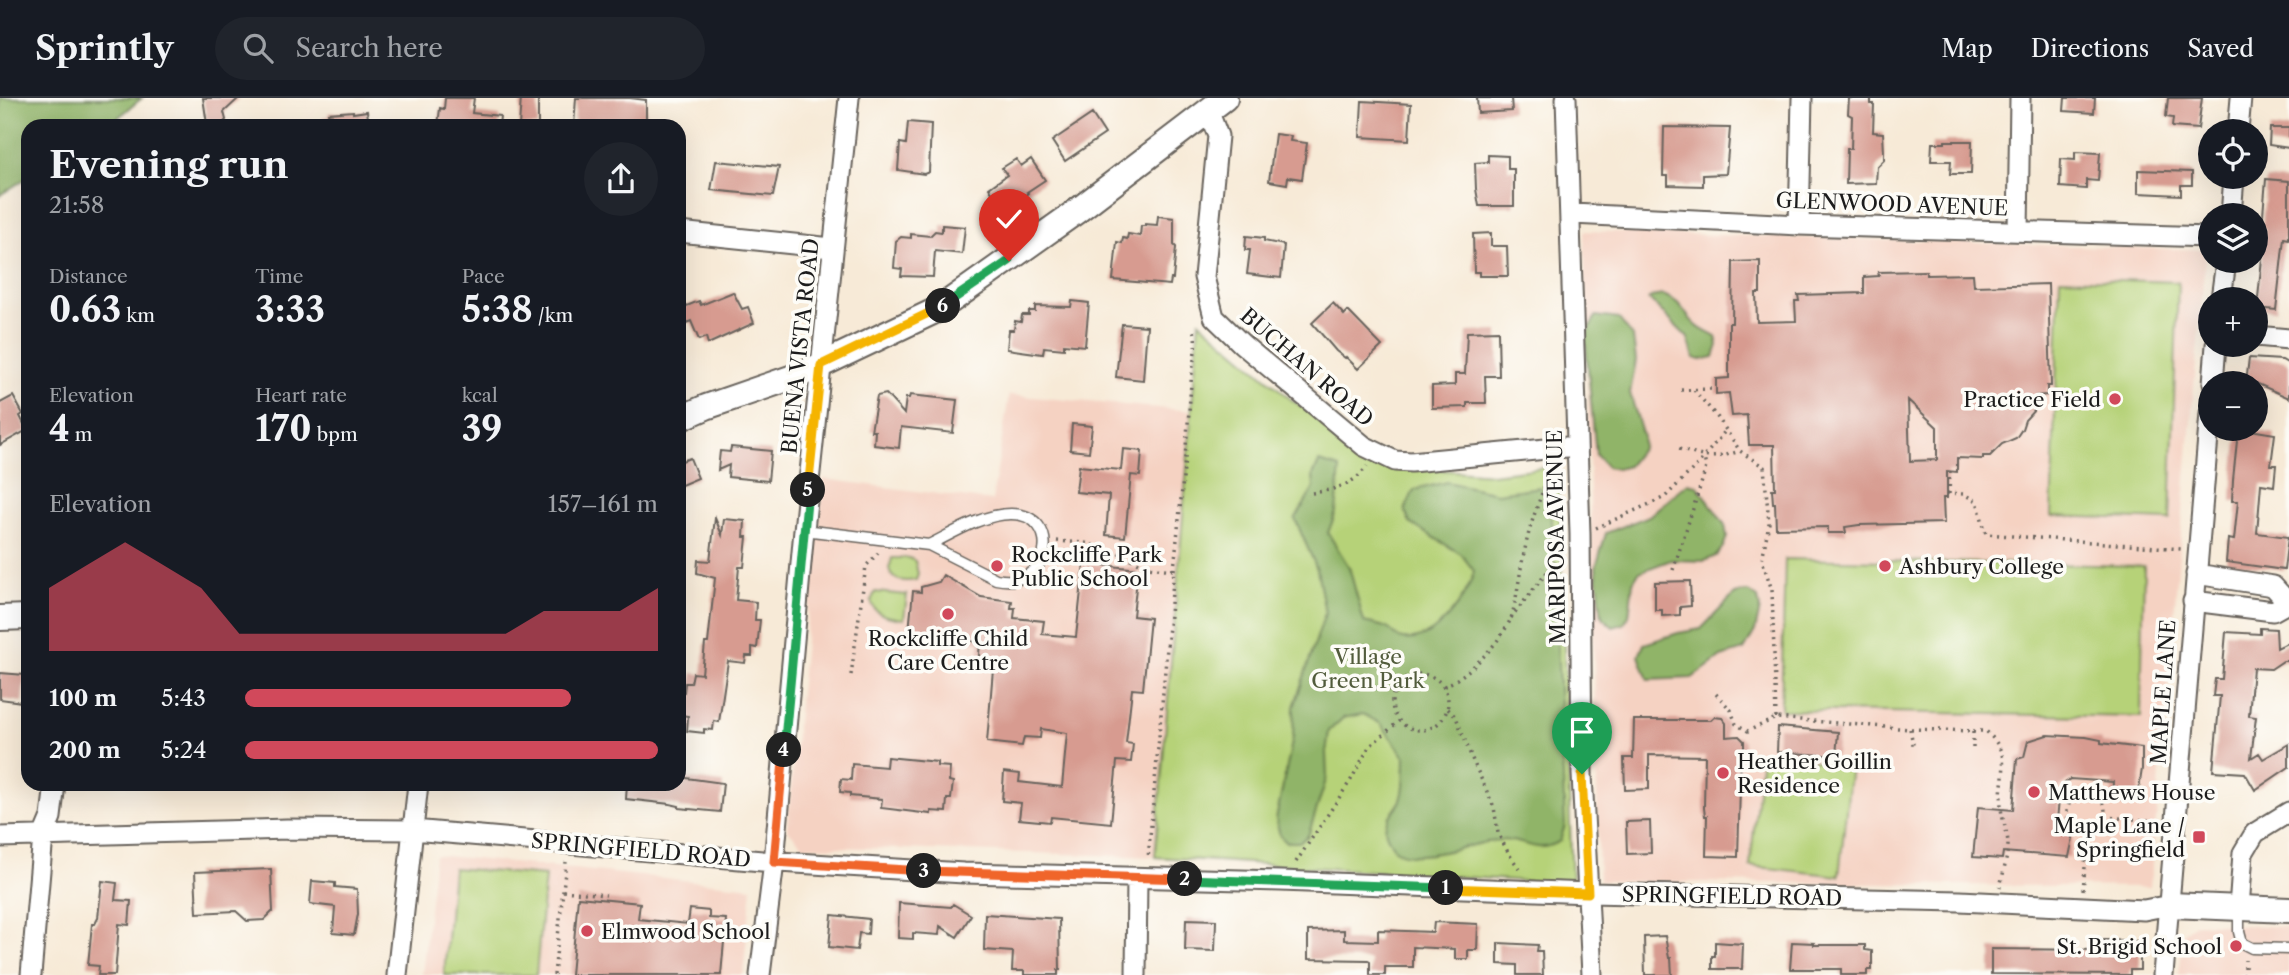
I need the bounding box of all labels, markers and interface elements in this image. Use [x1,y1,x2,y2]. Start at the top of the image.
search box [215,17,705,80]
text: Sprintly [35,28,173,69]
icon: search [239,29,277,67]
text: Search here [295,32,443,64]
text: Map [1941,34,1993,63]
text: Directions [2031,34,2149,63]
text: Saved [2187,34,2254,63]
map controls [2198,119,2268,441]
button: locate [2198,119,2268,189]
text: Evening run [49,141,289,188]
button: share [584,142,658,216]
street label: GLENWOOD AVENUE [1775,187,2009,221]
pin [979,189,1039,261]
text: 21:58 [49,191,104,219]
icon: check [990,200,1028,238]
button: layers [2198,203,2268,273]
street label: BUENA VISTA ROAD [776,237,824,455]
text: Distance [49,265,128,288]
text: Time [255,265,303,288]
text: Pace [462,265,505,288]
button: + [2198,287,2268,357]
text: 0.63 [49,288,121,331]
text: 3:33 [255,288,325,331]
text: 5:38 [462,288,533,331]
pin: 6 [926,288,960,324]
text: 6 [937,294,948,317]
street label: BUCHAN ROAD [1235,303,1379,431]
text: km [121,304,155,327]
text: /km [533,304,573,327]
button: − [2198,371,2268,441]
text: Elevation [49,384,134,407]
text: Heart rate [255,384,347,407]
text: kcal [462,384,498,407]
place label: Practice Field [1963,387,2101,412]
marker: Practice Field [2107,391,2123,407]
text: 4 [49,407,70,450]
text: 170 [255,407,312,450]
text: 39 [462,407,502,450]
text: m [70,423,93,446]
text: bpm [312,423,358,446]
street label: MARIPOSA AVENUE [1542,430,1570,644]
pin: 5 [790,472,826,508]
text: 5 [802,478,813,501]
text: Elevation [49,490,152,518]
text: 157–161 m [548,490,658,518]
place label: Rockcliffe Park Public School [1011,542,1163,591]
place label: Ashbury College [1898,554,2064,579]
marker: Rockcliffe Park Public School [989,558,1005,574]
marker: Ashbury College [1877,558,1893,574]
marker: Rockcliffe Child Care Centre [940,606,956,622]
street label: MAPLE LANE [2145,619,2181,765]
place label: Rockcliffe Child Care Centre [868,626,1028,675]
park label: Village Green Park [1311,644,1426,693]
text: 100 m [49,684,117,712]
text: 5:43 [161,684,206,712]
pin [1552,702,1612,774]
icon: arrive [1563,713,1601,751]
pin: 4 [766,732,802,768]
text: 200 m [49,736,121,764]
text: 5:24 [161,736,206,764]
text: 4 [778,738,789,761]
place label: Heather Goillin Residence [1737,749,1892,798]
marker: Heather Goillin Residence [1715,765,1731,781]
place label: Matthews House [2048,780,2215,805]
marker: Matthews House [2026,784,2042,800]
place label: Maple Lane / Springfield [2053,813,2185,862]
street label: SPRINGFIELD ROAD [530,828,752,872]
marker: Maple Lane / Springfield [2191,829,2207,845]
pin: 3 [906,854,942,888]
text: 3 [918,859,929,882]
pin: 2 [1168,862,1202,896]
text: 2 [1179,867,1190,890]
pin: 1 [1428,870,1464,906]
text: 1 [1441,876,1450,899]
street label: SPRINGFIELD ROAD [1622,882,1842,910]
place label: Elmwood School [601,919,770,944]
marker: Elmwood School [579,923,595,939]
place label: St. Brigid School [2056,934,2222,959]
marker: St. Brigid School [2228,938,2244,954]

